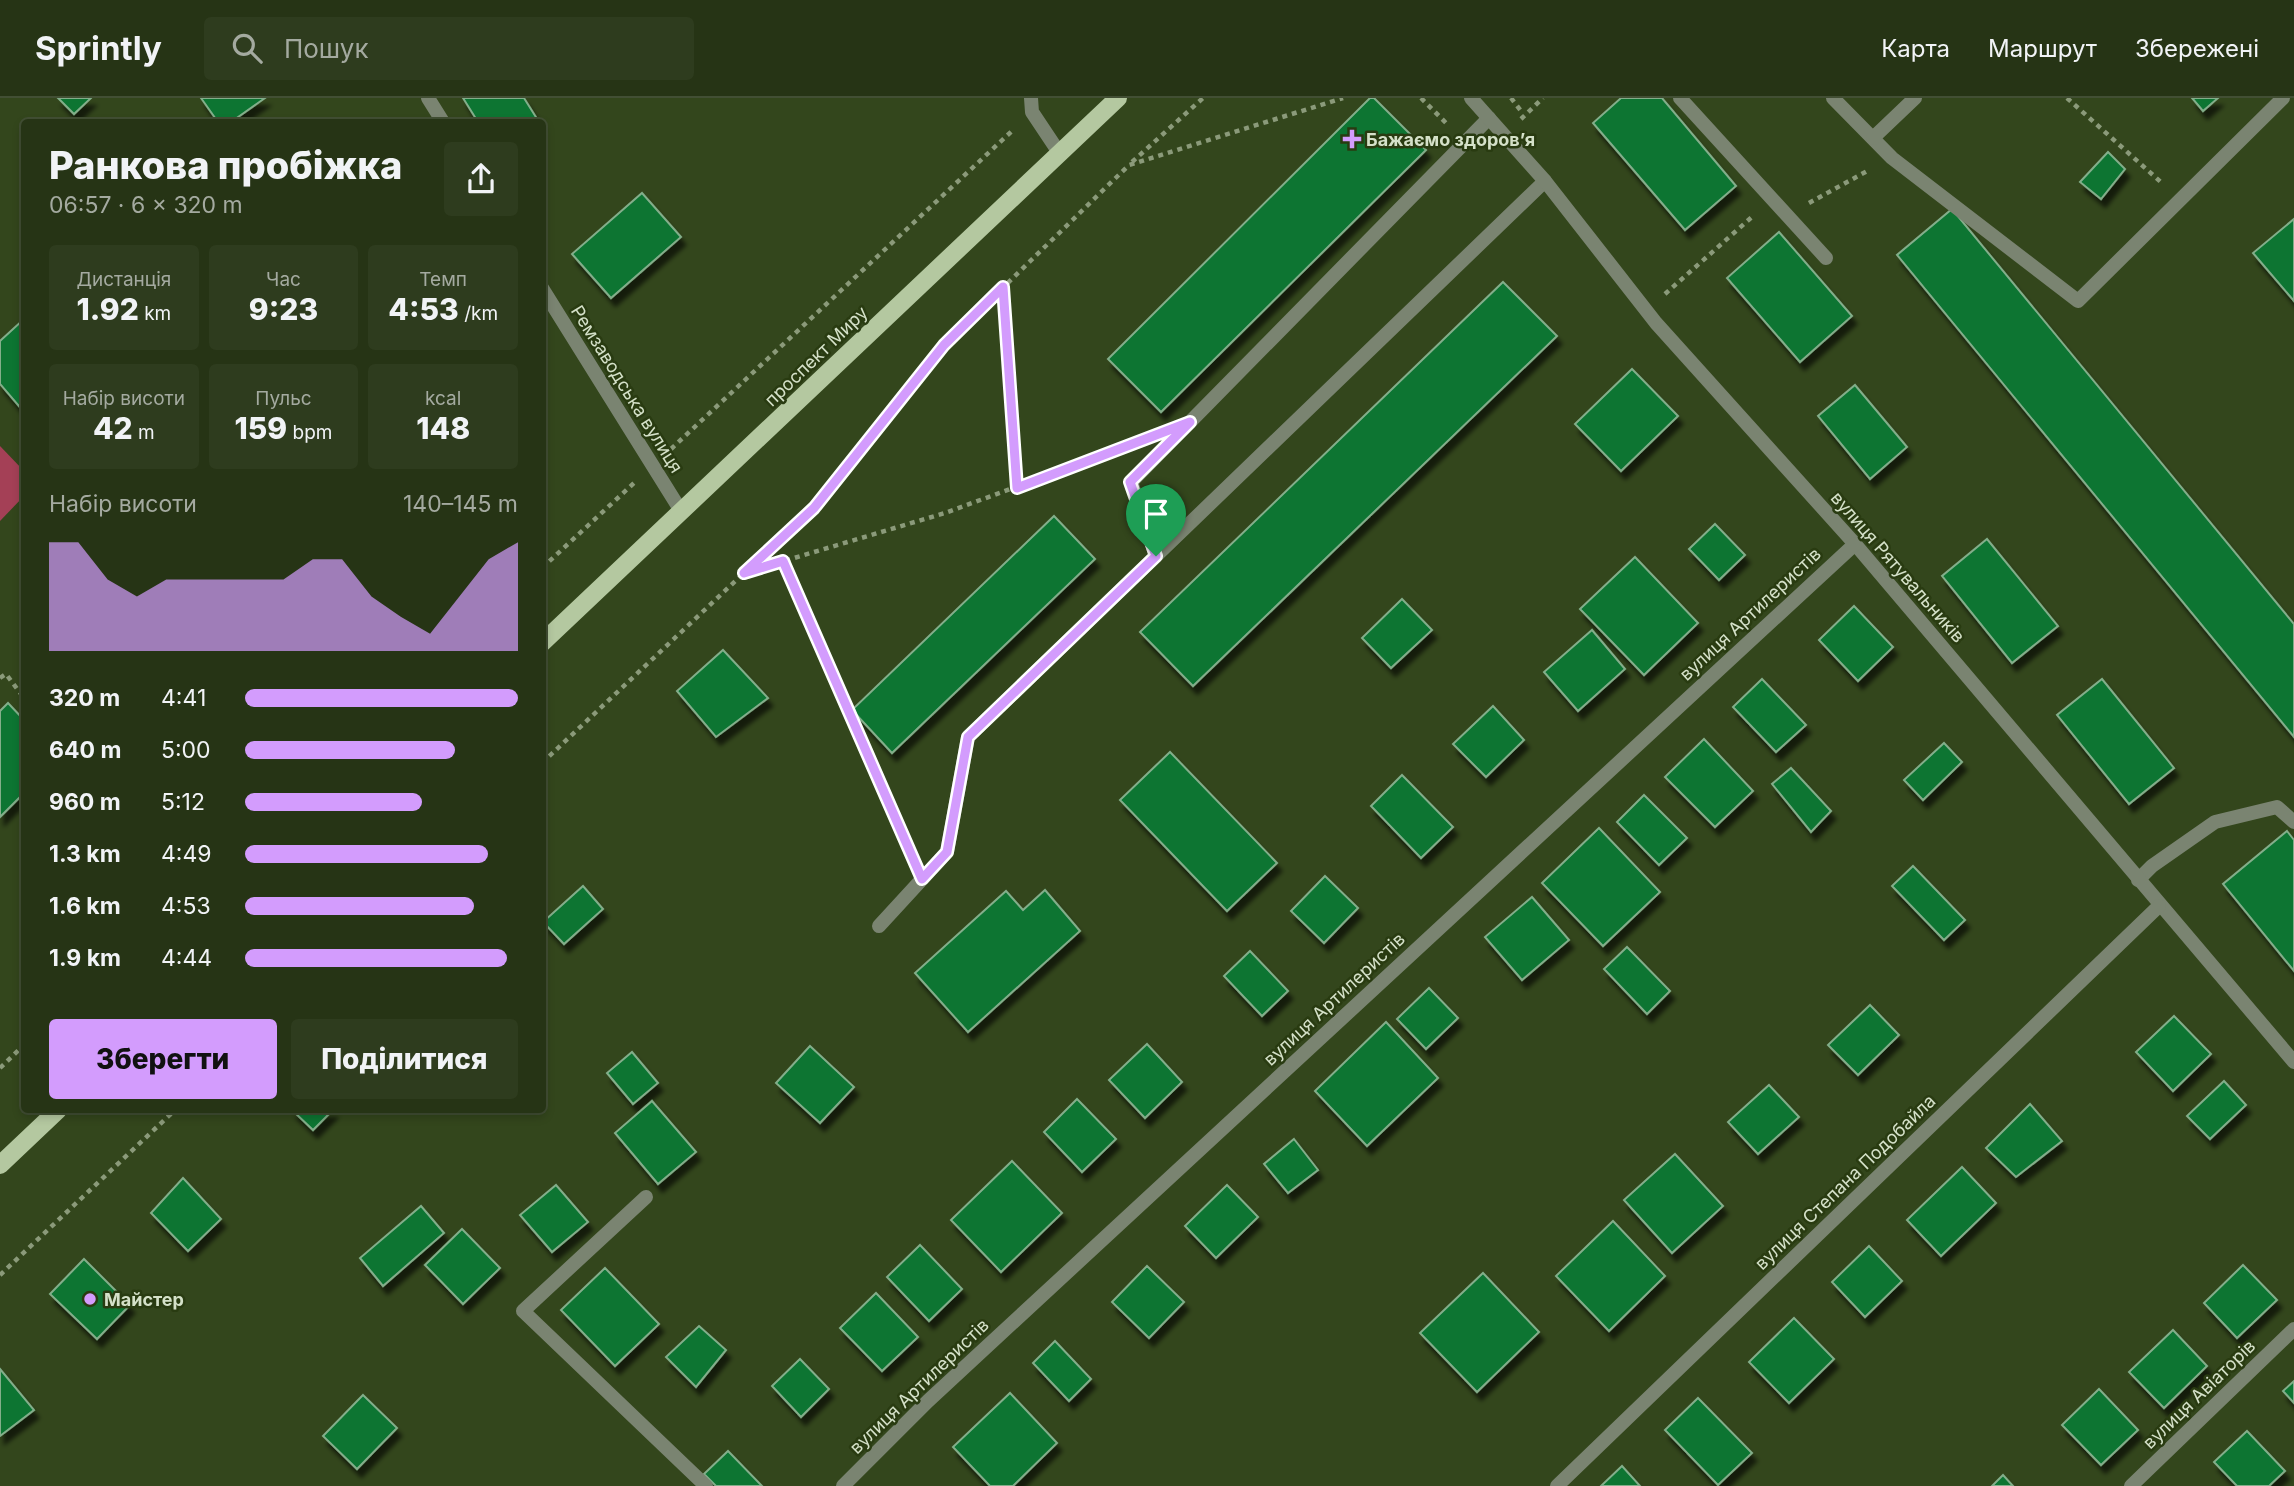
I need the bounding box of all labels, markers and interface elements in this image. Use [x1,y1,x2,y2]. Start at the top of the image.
search box [204,17,694,80]
text: Sprintly [35,28,162,68]
icon: search [228,29,266,67]
text: Пошук [284,33,369,64]
text: Карта [1881,34,1950,63]
text: Маршрут [1988,34,2097,63]
text: Збережені [2135,34,2259,63]
place label: Бажаємо здоров’я [1366,129,1535,150]
marker: Бажаємо здоров’я [1344,131,1360,147]
text: Ранкова пробіжка [49,142,402,188]
button: share [444,142,518,216]
text: 06:57 · 6 × 320 m [49,191,243,219]
text: Дистанція [76,268,171,291]
text: Час [266,268,301,291]
text: Темп [419,268,467,291]
text: 1.92 [76,291,139,327]
text: 9:23 [249,291,318,327]
text: 4:53 [388,291,459,327]
street label: Ремзаводська вулиця [567,301,687,477]
text: km [139,302,171,325]
text: /km [459,302,498,325]
street label: проспект Миру [760,302,872,410]
text: Набір висоти [63,387,185,410]
text: Пульс [255,387,312,410]
text: kcal [425,387,461,410]
text: 42 [93,410,133,446]
text: 159 [235,410,287,446]
text: 148 [416,410,470,446]
text: m [133,421,155,444]
text: bpm [287,421,332,444]
pin [1126,484,1186,556]
street label: вулиця Рятувальників [1827,487,1969,647]
text: Набір висоти [49,490,197,518]
text: 140–145 m [403,490,518,518]
icon: arrive [1137,495,1175,533]
street label: вулиця Артилеристів [1675,543,1825,685]
text: 320 m [49,684,120,712]
text: 4:41 [161,684,206,712]
text: 640 m [49,736,121,764]
text: 5:00 [161,736,211,764]
text: 960 m [49,788,121,816]
text: 5:12 [161,788,205,816]
text: 1.3 km [49,840,121,868]
text: 4:49 [161,840,212,868]
text: 1.6 km [49,892,121,920]
text: 4:53 [161,892,211,920]
street label: вулиця Артилеристів [1259,928,1409,1070]
text: 1.9 km [49,944,121,972]
text: 4:44 [161,944,212,972]
button: Зберегти [49,1019,277,1099]
button: Поділитися [291,1019,518,1099]
street label: вулиця Степана Подобайла [1750,1090,1940,1274]
place label: Майстер [104,1289,184,1310]
marker: Майстер [82,1291,98,1307]
street label: вулиця Артилеристів [845,1314,993,1458]
street label: вулиця Авіаторів [2139,1335,2259,1453]

